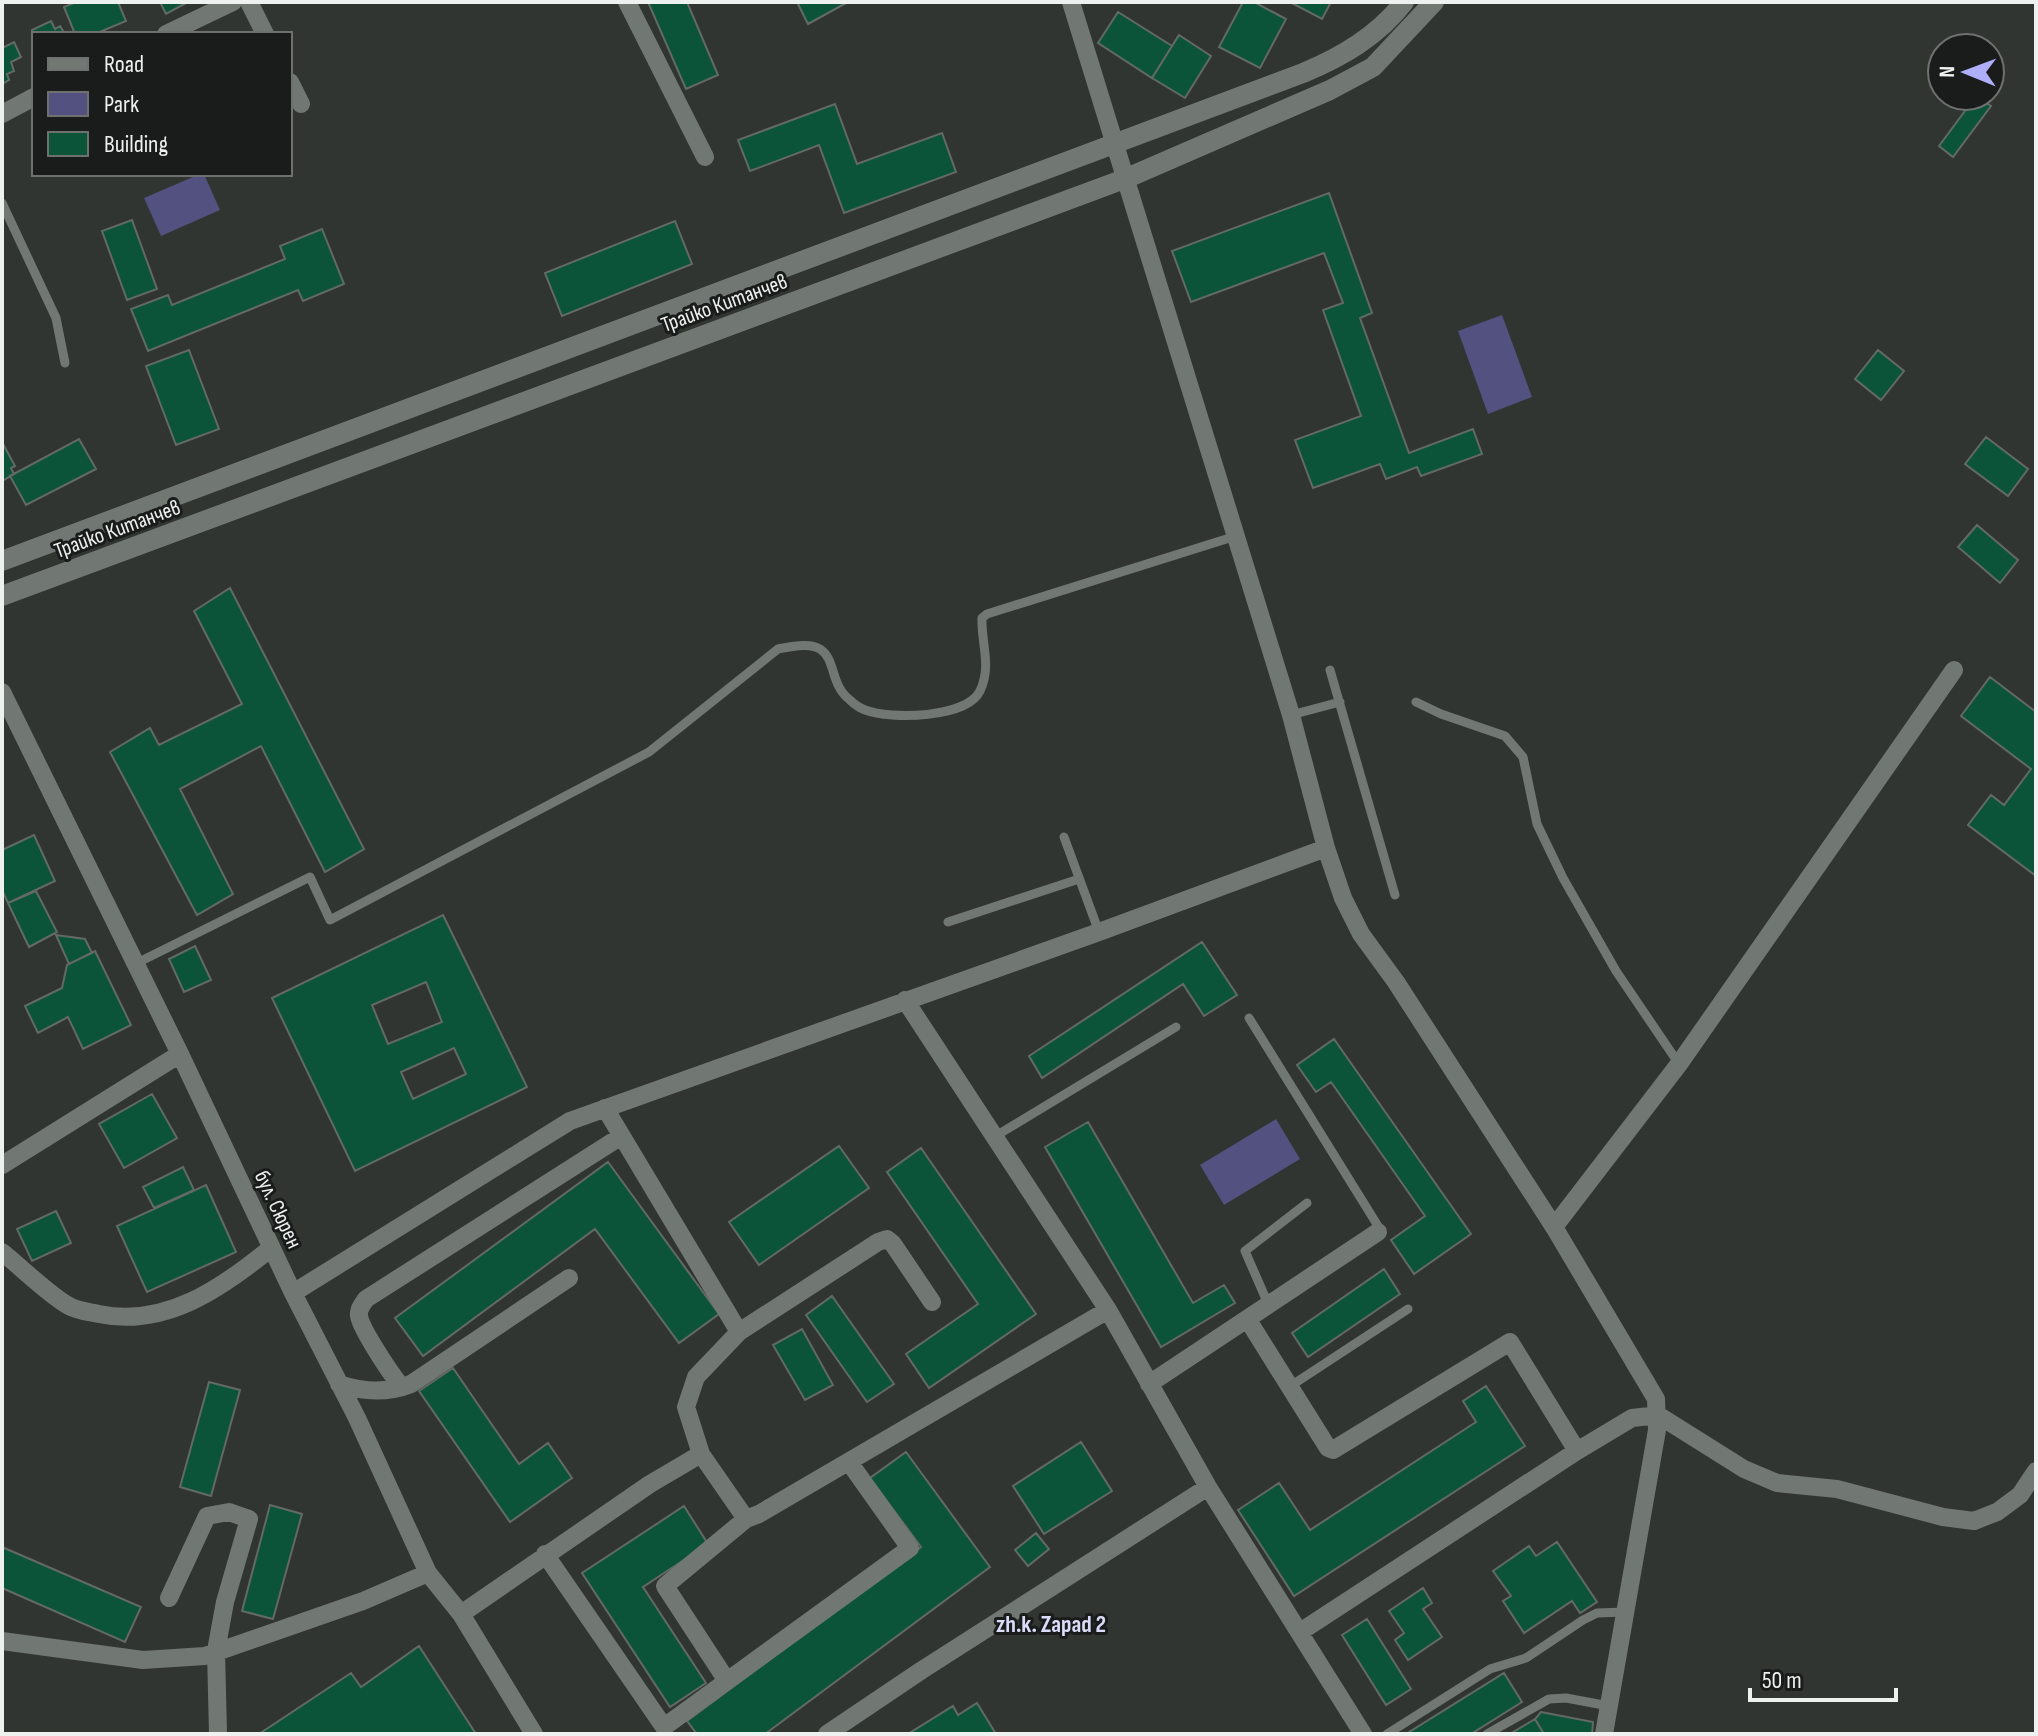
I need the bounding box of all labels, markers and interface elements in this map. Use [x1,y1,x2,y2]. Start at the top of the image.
legend [32,32,292,176]
north arrow [1926,32,2006,112]
text: Road [104,50,144,79]
text: N [1934,66,1961,78]
text: Park [104,90,139,119]
text: Building [104,130,168,159]
street label: Трайко Китанчев [658,268,791,339]
street label: Трайко Китанчев [51,494,184,565]
street label: бул. Сюрен [248,1166,307,1253]
district label: zh.k. Zapad 2 [996,1610,1106,1639]
scale bar [1750,1652,1896,1702]
text: 50 m [1762,1666,1802,1695]

